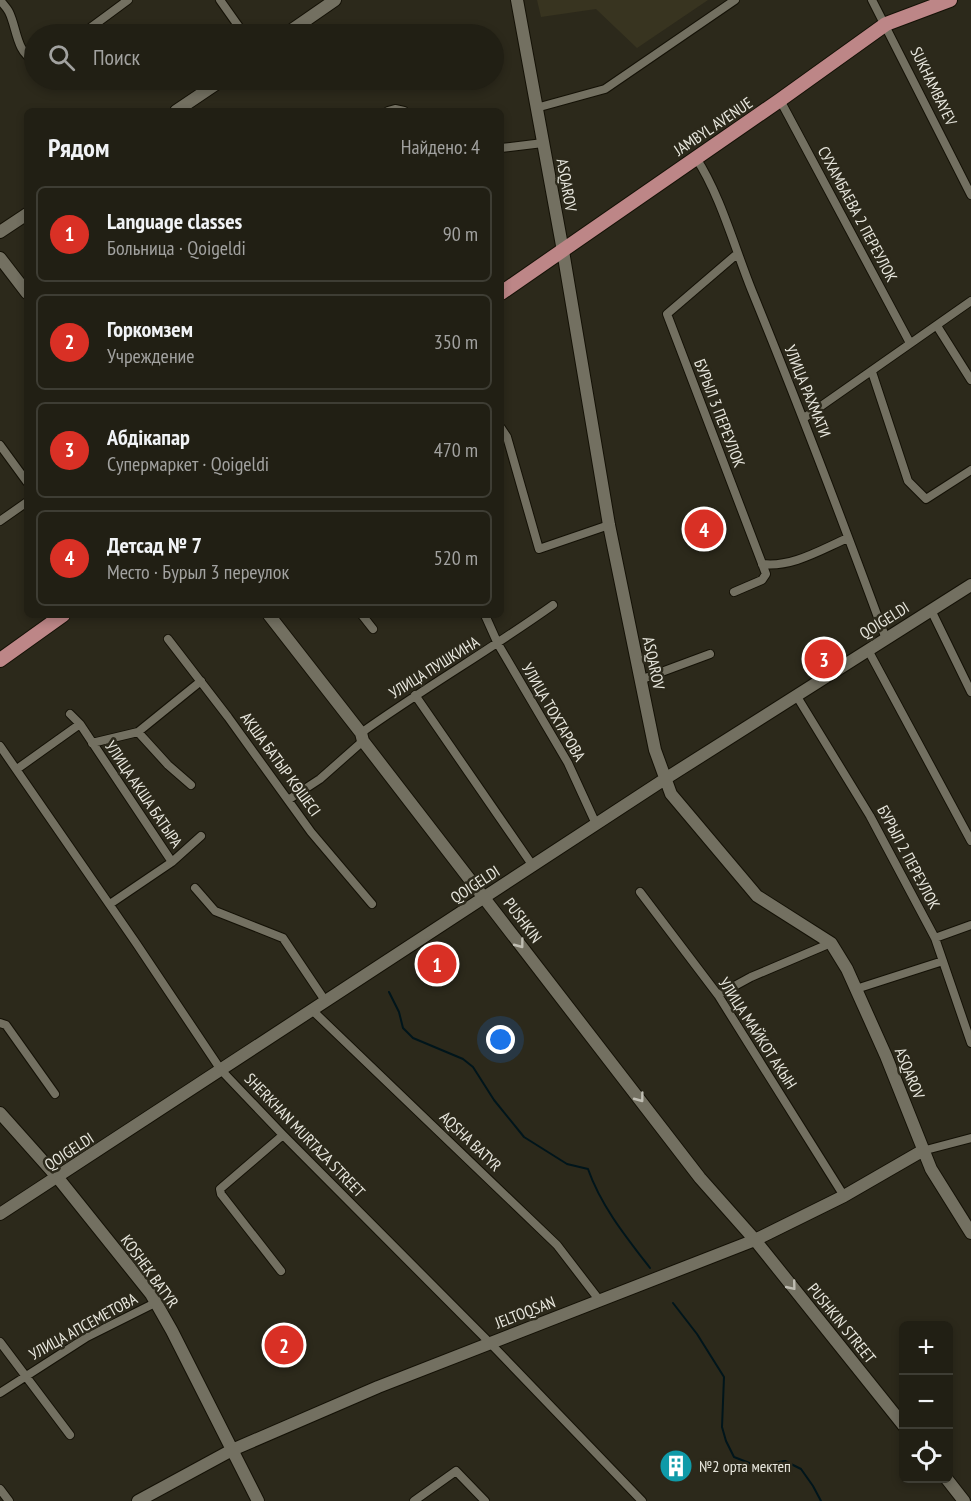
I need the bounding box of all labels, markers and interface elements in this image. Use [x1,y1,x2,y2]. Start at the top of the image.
search box [24,24,504,90]
icon: search [45,41,78,74]
text: Поиск [93,43,140,71]
street label: SUKHAMBAYEV [906,43,962,129]
street label: JAMBYL AVENUE [669,92,756,160]
text: Рядом [48,131,109,164]
text: Найдено: 4 [401,134,480,160]
street label: СУХАМБАЕВА 2 ПЕРЕУЛОК [814,143,902,285]
street label: ASQAROV [553,157,582,214]
text: Language classes [107,207,242,235]
text: 1 [65,221,74,247]
text: 90 m [443,221,478,247]
text: Больница · Qoigeldi [107,235,246,261]
text: Горкомзем [107,315,193,343]
text: 2 [65,329,74,355]
text: 350 m [434,329,478,355]
street label: УЛИЦА РАХМАТИ [780,342,836,440]
text: Учреждение [107,343,195,369]
street label: БУРЫЛ 3 ПЕРЕУЛОК [690,356,750,470]
text: Абдiкапар [107,423,190,451]
text: 3 [65,437,74,463]
text: 470 m [434,437,478,463]
text: Супермаркет · Qoigeldi [107,451,269,477]
pin: 4 [684,506,724,552]
text: Детсад № 7 [107,531,202,559]
text: 4 [65,545,74,571]
text: 520 m [434,545,478,571]
text: Место · Бурыл 3 переулок [107,559,289,585]
street label: QOIGELDI [855,597,913,643]
street label: УЛИЦА ПУШКИНА [385,631,483,703]
street label: ASQAROV [639,635,669,692]
pin: 3 [804,636,844,682]
street label: УЛИЦА ТОХТАРОВА [518,659,590,765]
street label: АҚША БАТЫР КӨШЕСІ [237,708,325,820]
street label: УЛИЦА АКША БАТЫРА [101,737,187,852]
street label: БУРЫЛ 2 ПЕРЕУЛОК [873,802,945,912]
street label: QOIGELDI [447,861,503,907]
street label: PUSHKIN [500,894,546,946]
one-way arrow [513,937,524,948]
pin: 1 [418,942,456,986]
street label: УЛИЦА МАЙКОТ АКЫН [715,973,801,1093]
your location [486,1025,515,1054]
street label: ASQAROV [891,1044,930,1102]
street label: SHERKHAN MURTAZA STREET [241,1069,369,1201]
one-way arrow [632,1092,643,1103]
street label: AQSHA BATYR [436,1107,506,1175]
street label: QOIGELDI [41,1128,97,1174]
street label: KOSHEK BATYR [117,1231,183,1312]
one-way arrow [784,1279,795,1290]
street label: PUSHKIN STREET [804,1279,880,1367]
street label: УЛИЦА АПСЕМЕТОВА [26,1288,141,1364]
street label: JELTOQSAN [491,1291,558,1333]
map controls [899,1321,953,1483]
button: + [899,1321,953,1375]
pin: 2 [264,1322,304,1368]
button: − [899,1375,953,1429]
button: locate [899,1429,953,1483]
building icon: №2 орта мектеп [658,1448,694,1484]
place label: №2 орта мектеп [699,1456,791,1476]

